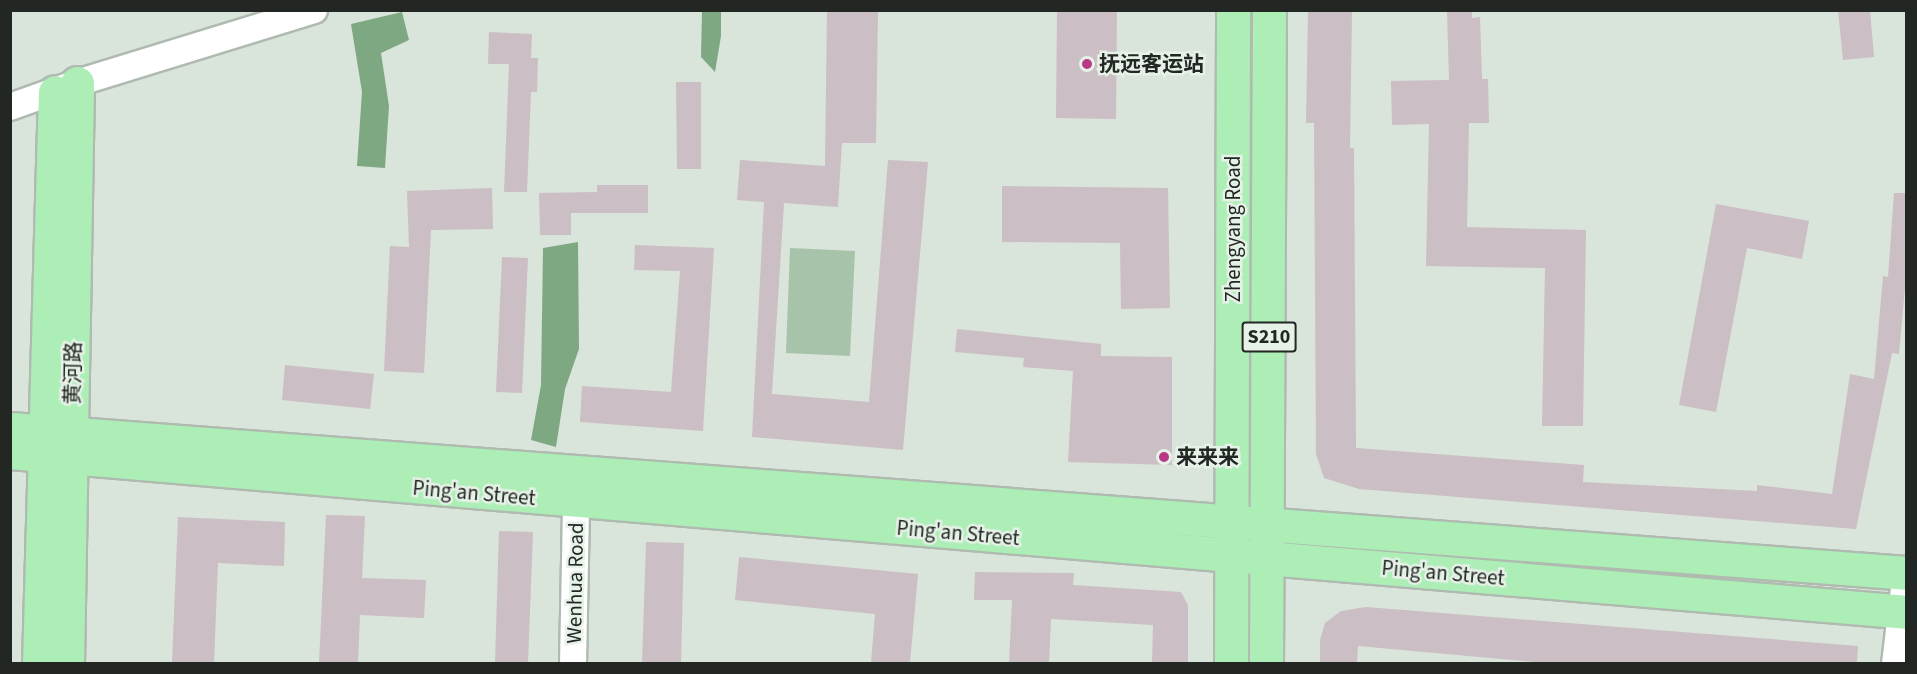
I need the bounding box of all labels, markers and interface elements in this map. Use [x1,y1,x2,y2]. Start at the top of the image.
place label: 抚远客运站 [1099,51,1204,77]
marker: 抚远客运站 [1080,57,1094,71]
street label: Zhengyang Road [1220,156,1246,302]
road number: S210 [1240,320,1298,354]
street label: 黄河路 [60,341,86,405]
place label: 来来来 [1176,444,1239,470]
marker: 来来来 [1157,450,1171,464]
street label: Ping'an Street [412,475,536,511]
street label: Ping'an Street [896,515,1020,551]
street label: Wenhua Road [561,522,589,644]
street label: Ping'an Street [1381,555,1505,591]

